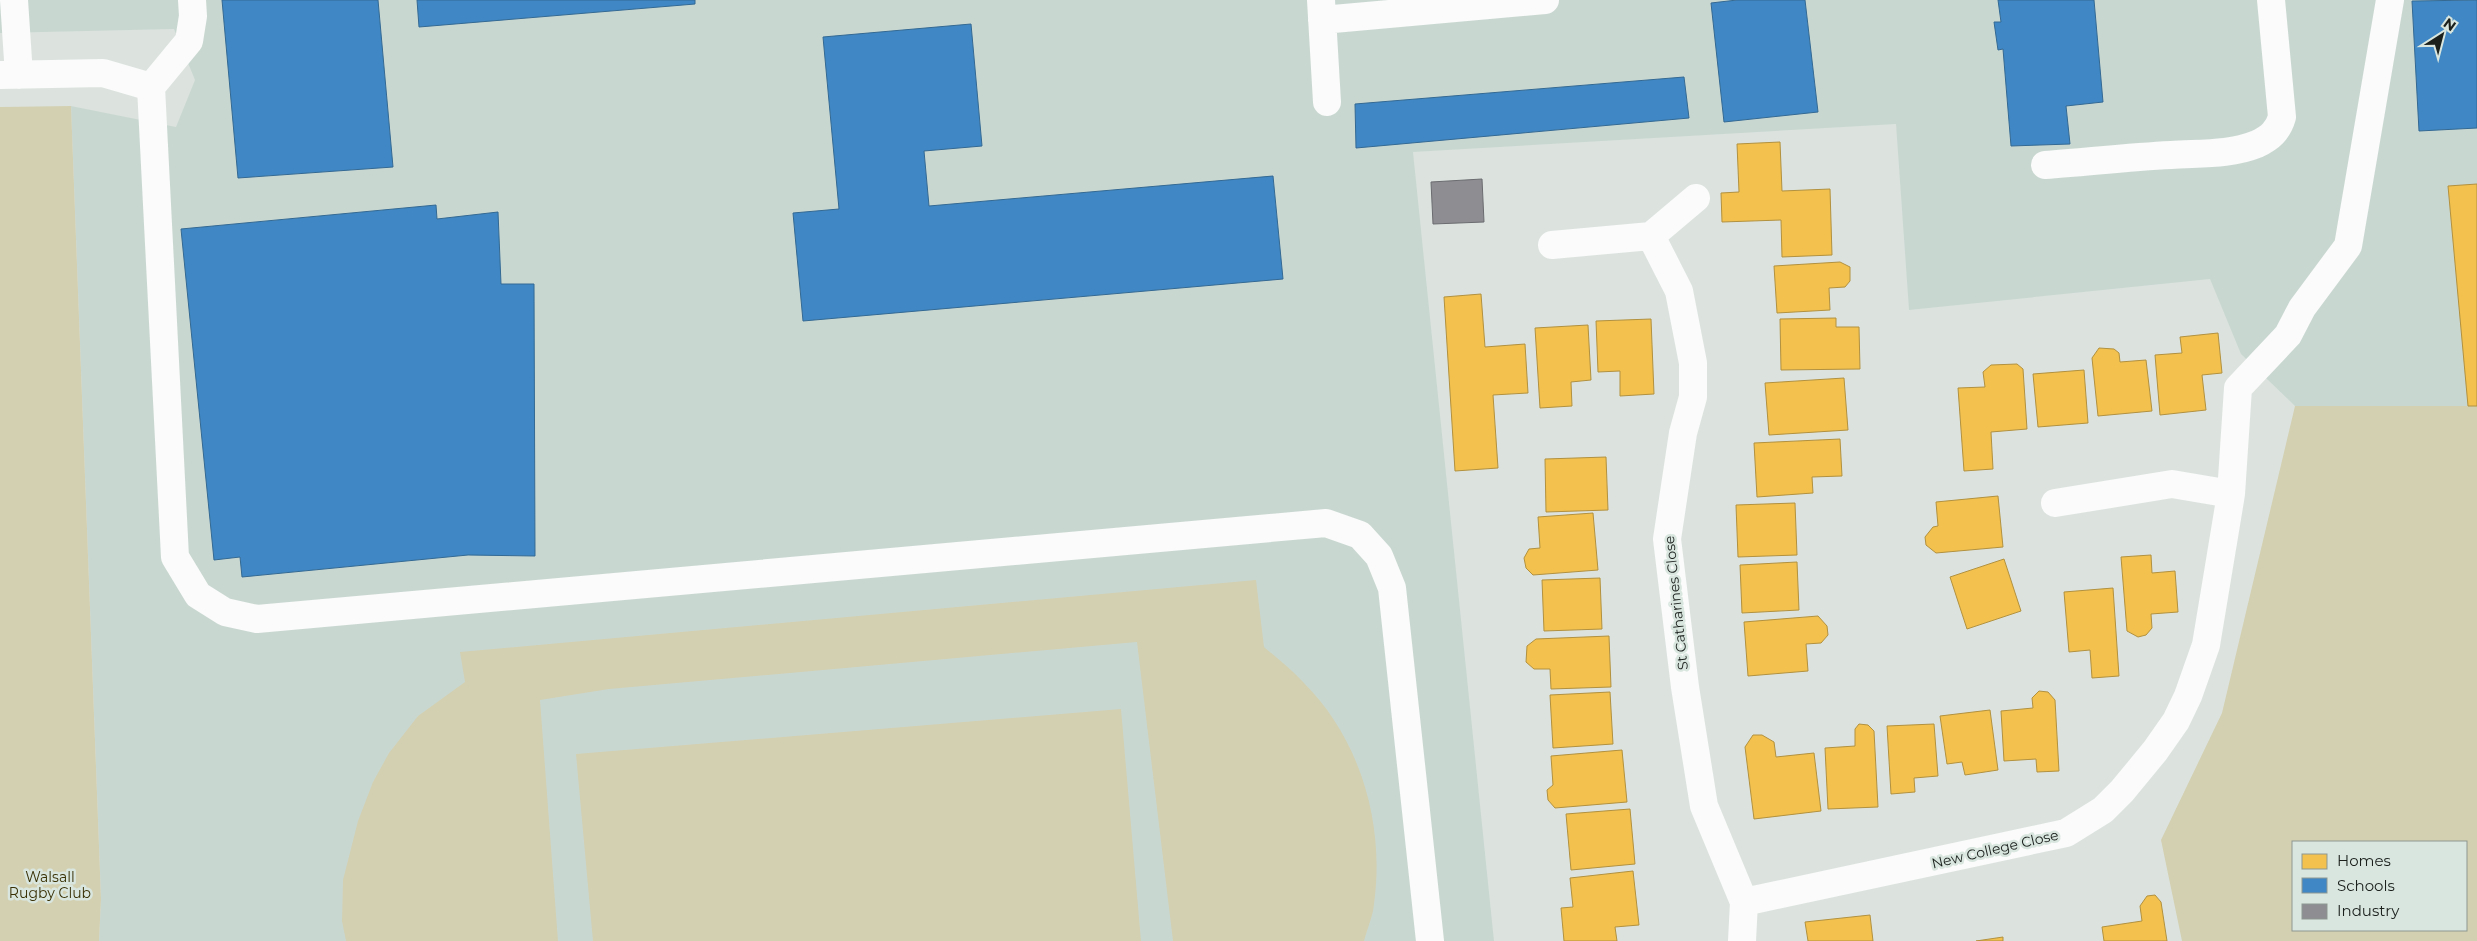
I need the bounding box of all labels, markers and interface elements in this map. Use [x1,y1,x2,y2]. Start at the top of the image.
north arrow [2417,10,2467,60]
text: N [2440,14,2460,35]
street label: St Catharines Close [1660,535,1692,671]
street label: New College Close [1930,826,2060,872]
legend [2292,841,2467,931]
text: Homes [2337,851,2391,870]
park label: Walsall Rugby Club [9,868,91,902]
text: Schools [2337,876,2395,895]
text: Industry [2337,901,2400,920]

